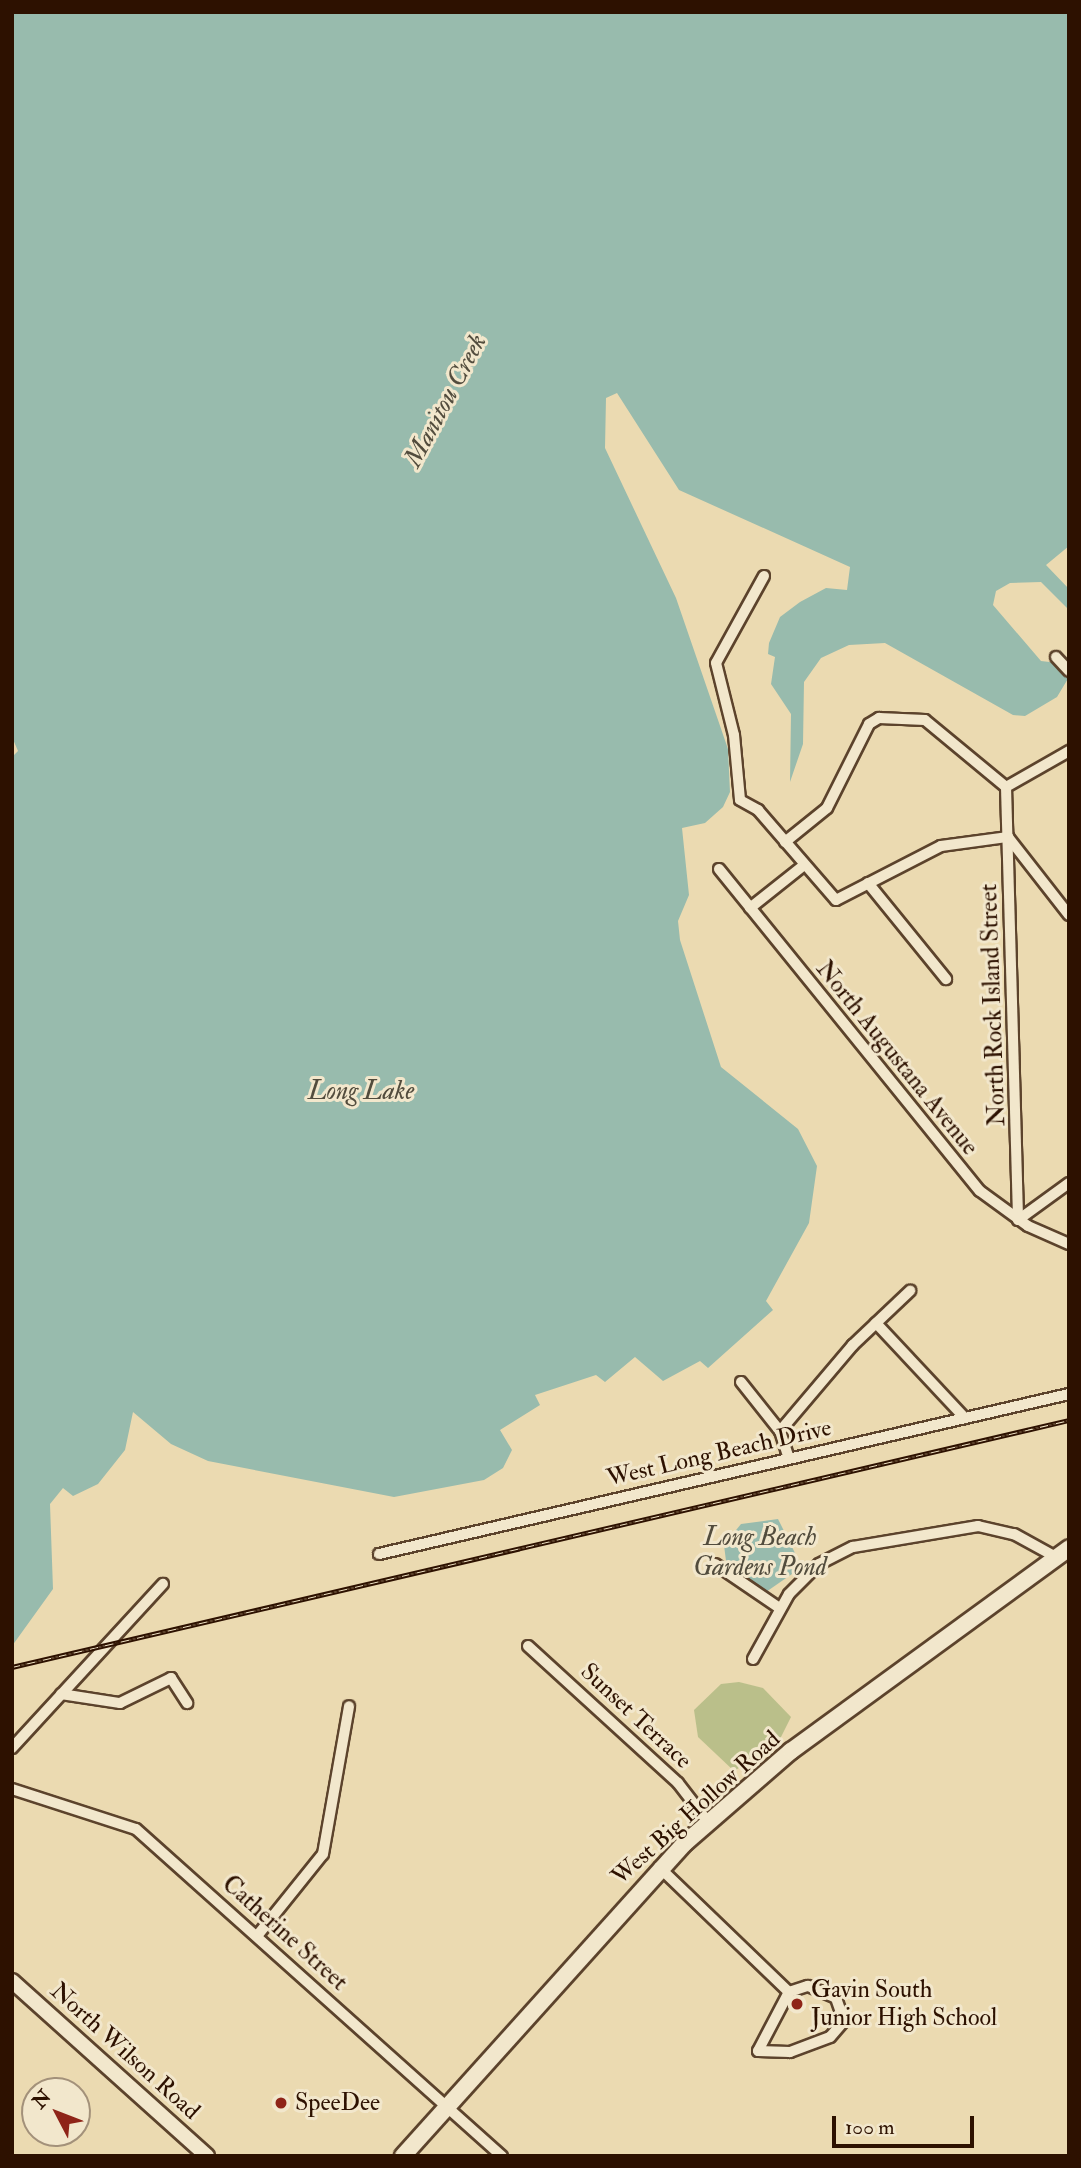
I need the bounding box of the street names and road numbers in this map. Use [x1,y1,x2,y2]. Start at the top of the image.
street label: North Rock Island Street [974,883,1012,1127]
street label: North Augustana Avenue [810,955,984,1161]
street label: West Long Beach Drive [604,1413,834,1493]
street label: Sunset Terrace [574,1657,698,1775]
street label: West Big Hollow Road [606,1725,786,1891]
street label: Catherine Street [217,1869,353,1997]
street label: North Wilson Road [44,1976,206,2126]

